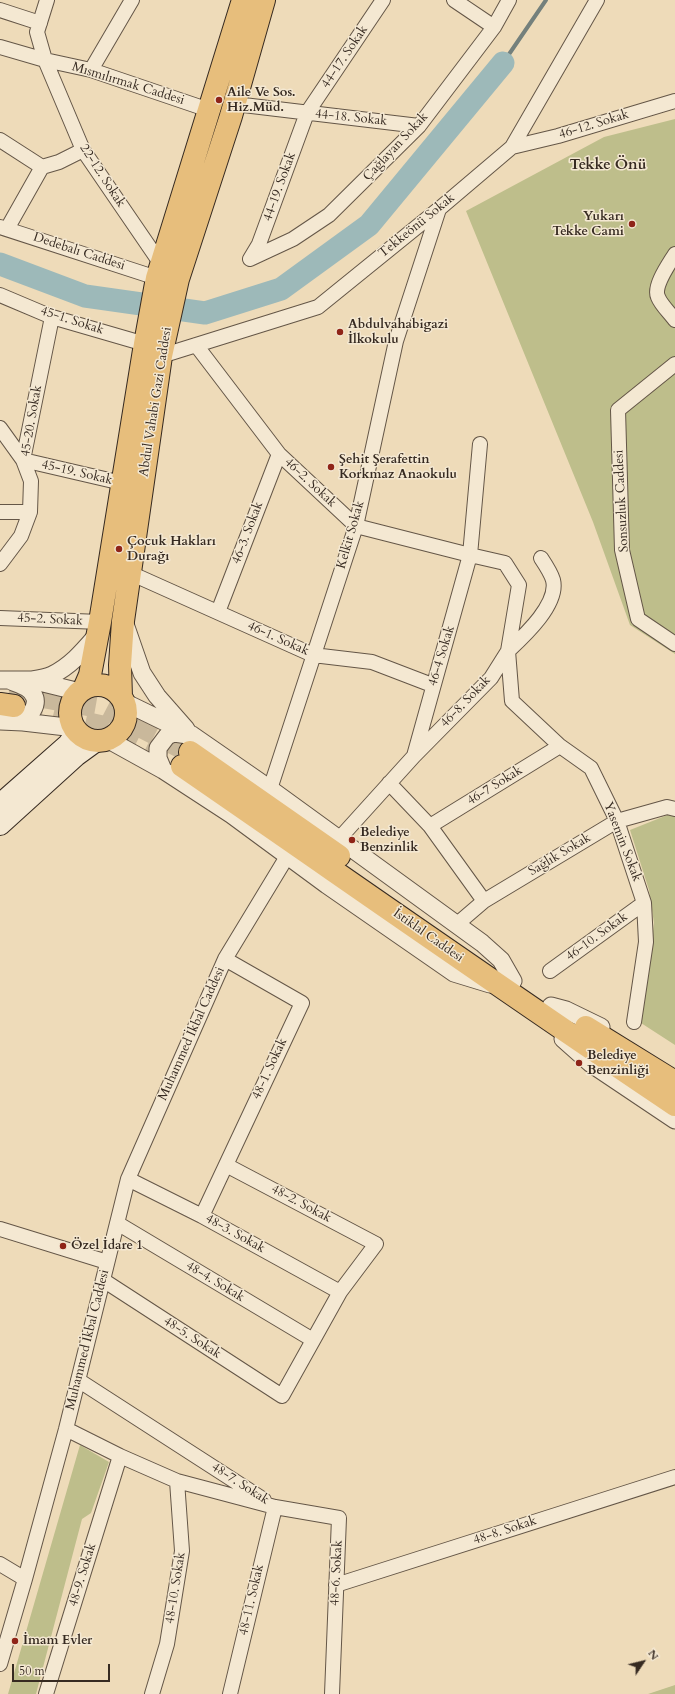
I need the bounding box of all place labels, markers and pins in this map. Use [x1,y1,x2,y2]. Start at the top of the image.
place label: Aile Ve Sos. Hiz.Müd. [227,85,296,116]
marker: Aile Ve Sos. Hiz.Müd. [214,95,224,105]
place label: Yukarı Tekke Cami [552,209,624,240]
marker: Yukarı Tekke Cami [627,219,637,229]
place label: Abdulvahabigazi İlkokulu [348,317,448,348]
marker: Abdulvahabigazi İlkokulu [335,327,345,337]
place label: Şehit Şerafettin Korkmaz Anaokulu [339,452,457,483]
marker: Şehit Şerafettin Korkmaz Anaokulu [326,462,336,472]
place label: Çocuk Hakları Durağı [127,534,216,565]
marker: Çocuk Hakları Durağı [114,544,124,554]
place label: Belediye Benzinlik [360,825,418,856]
marker: Belediye Benzinlik [347,835,357,845]
place label: Belediye Benzinliği [587,1048,649,1079]
marker: Belediye Benzinliği [574,1058,584,1068]
place label: Özel İdare 1 [71,1238,143,1254]
marker: Özel İdare 1 [58,1241,68,1251]
place label: İmam Evler [23,1633,92,1649]
marker: İmam Evler [10,1636,20,1646]

